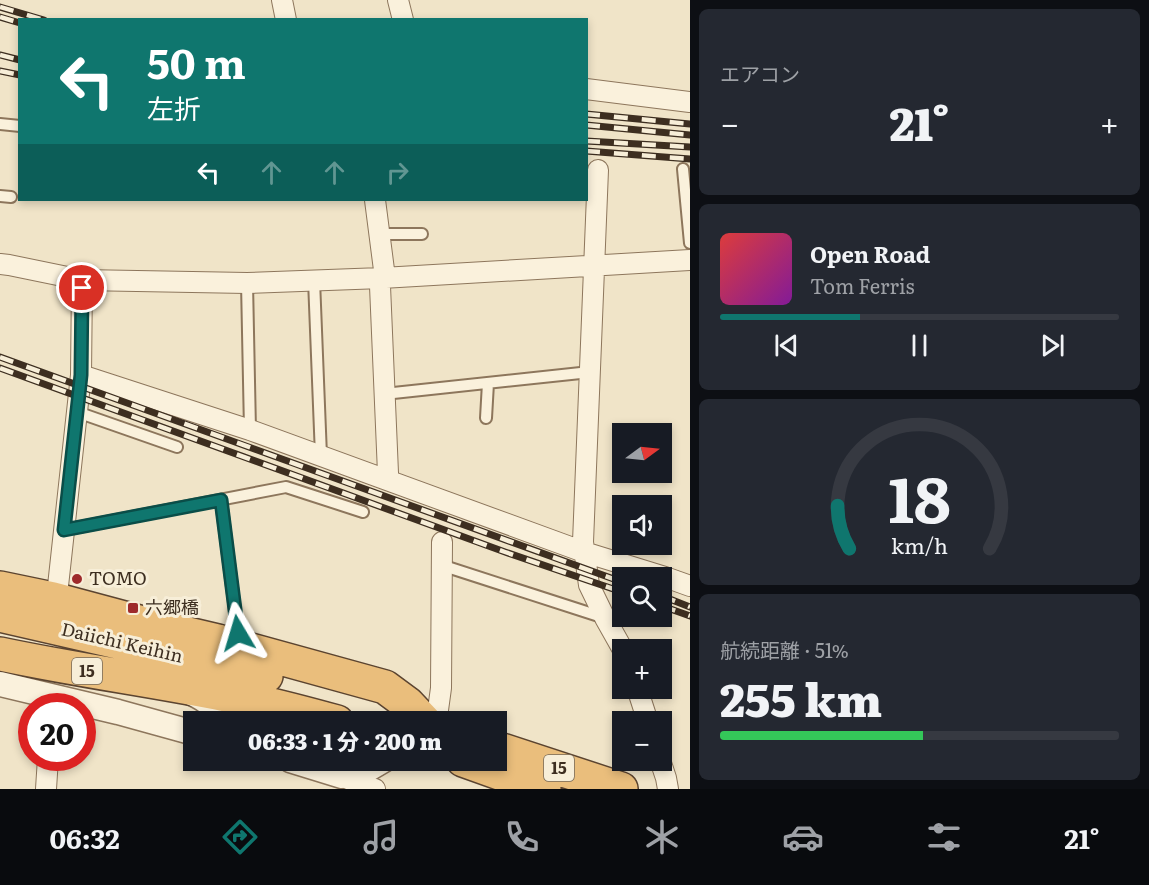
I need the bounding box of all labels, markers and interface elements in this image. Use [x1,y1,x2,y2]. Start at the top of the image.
text: 50 m [147,30,246,92]
icon: left [48,42,126,120]
text: エアコン [720,58,800,88]
text: 左折 [147,87,201,127]
text: 21° [889,88,950,155]
text: − [720,97,739,146]
text: + [1100,97,1119,146]
icon: left [192,156,225,189]
icon: ahead [255,156,288,189]
icon: ahead [318,156,351,189]
icon: right [381,156,414,189]
text: Open Road [810,237,930,270]
pin [56,262,107,313]
text: Tom Ferris [810,270,915,300]
icon: arrive [65,271,98,304]
icon: previous [770,329,803,362]
icon: pause [903,329,936,362]
icon: next [1036,329,1069,362]
north arrow [612,423,672,483]
map controls [612,423,672,771]
text: 18 [888,450,951,542]
button: sound [612,495,672,555]
text: km/h [891,529,948,561]
place label: TOMO [89,564,147,591]
button: search [612,567,672,627]
marker: TOMO [70,572,84,586]
place label: 六郷橋 [145,593,199,620]
marker: 六郷橋 [126,601,140,615]
position arrow [206,601,270,665]
street label: Daiichi Keihin [59,614,186,669]
text: 航続距離 · 51% [720,634,849,664]
button: + [612,639,672,699]
road number: 15 [72,658,102,684]
text: 255 km [720,664,882,731]
speed limit sign: 20 [18,693,96,771]
button: − [612,711,672,771]
text: 06:33 · 1 分 · 200 m [248,724,442,757]
road number: 15 [544,755,574,781]
icon: directions [219,816,261,858]
icon: music [360,816,402,858]
icon: phone [501,816,543,858]
icon: climate [641,816,683,858]
icon: car [782,816,824,858]
icon: filters [923,816,965,858]
text: 06:32 [49,817,120,857]
text: 21° [1064,817,1100,857]

